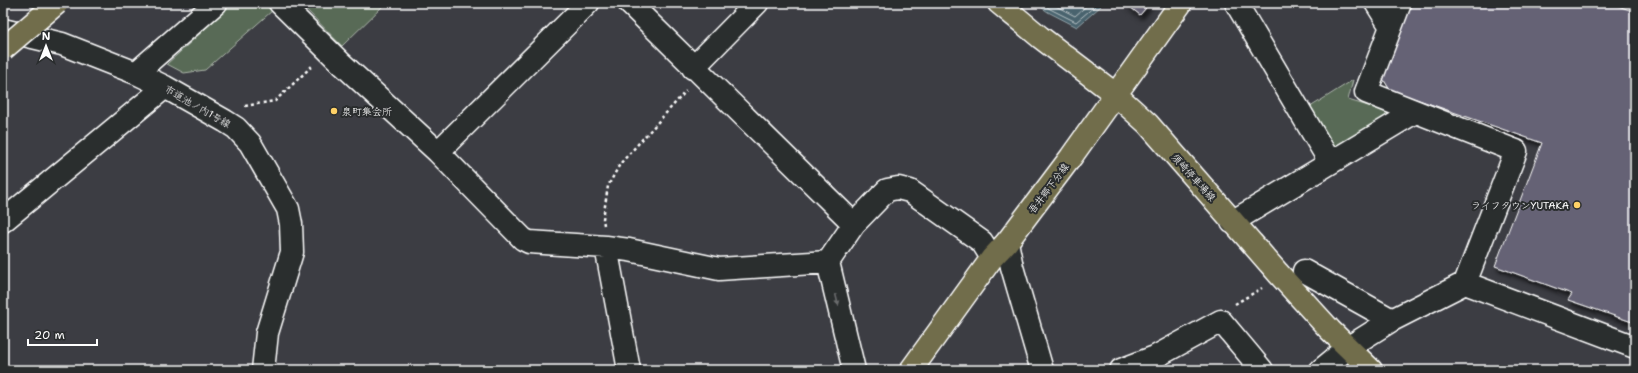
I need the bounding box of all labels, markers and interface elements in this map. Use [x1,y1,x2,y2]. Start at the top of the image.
north arrow [26,26,66,66]
text: N [42,29,51,44]
street label: 市道池ノ内1号線 [162,82,233,131]
place label: 泉町集会所 [342,105,392,118]
marker: 泉町集会所 [329,106,339,116]
street label: 須崎停車場線 [1169,151,1219,204]
street label: 吾井郷下分線 [1025,160,1072,216]
place label: ライフタウンYUTAKA [1471,199,1569,212]
marker: ライフタウンYUTAKA [1572,200,1582,210]
one-way arrow [834,294,840,306]
scale bar [28,321,97,347]
text: 20 m [34,327,65,343]

